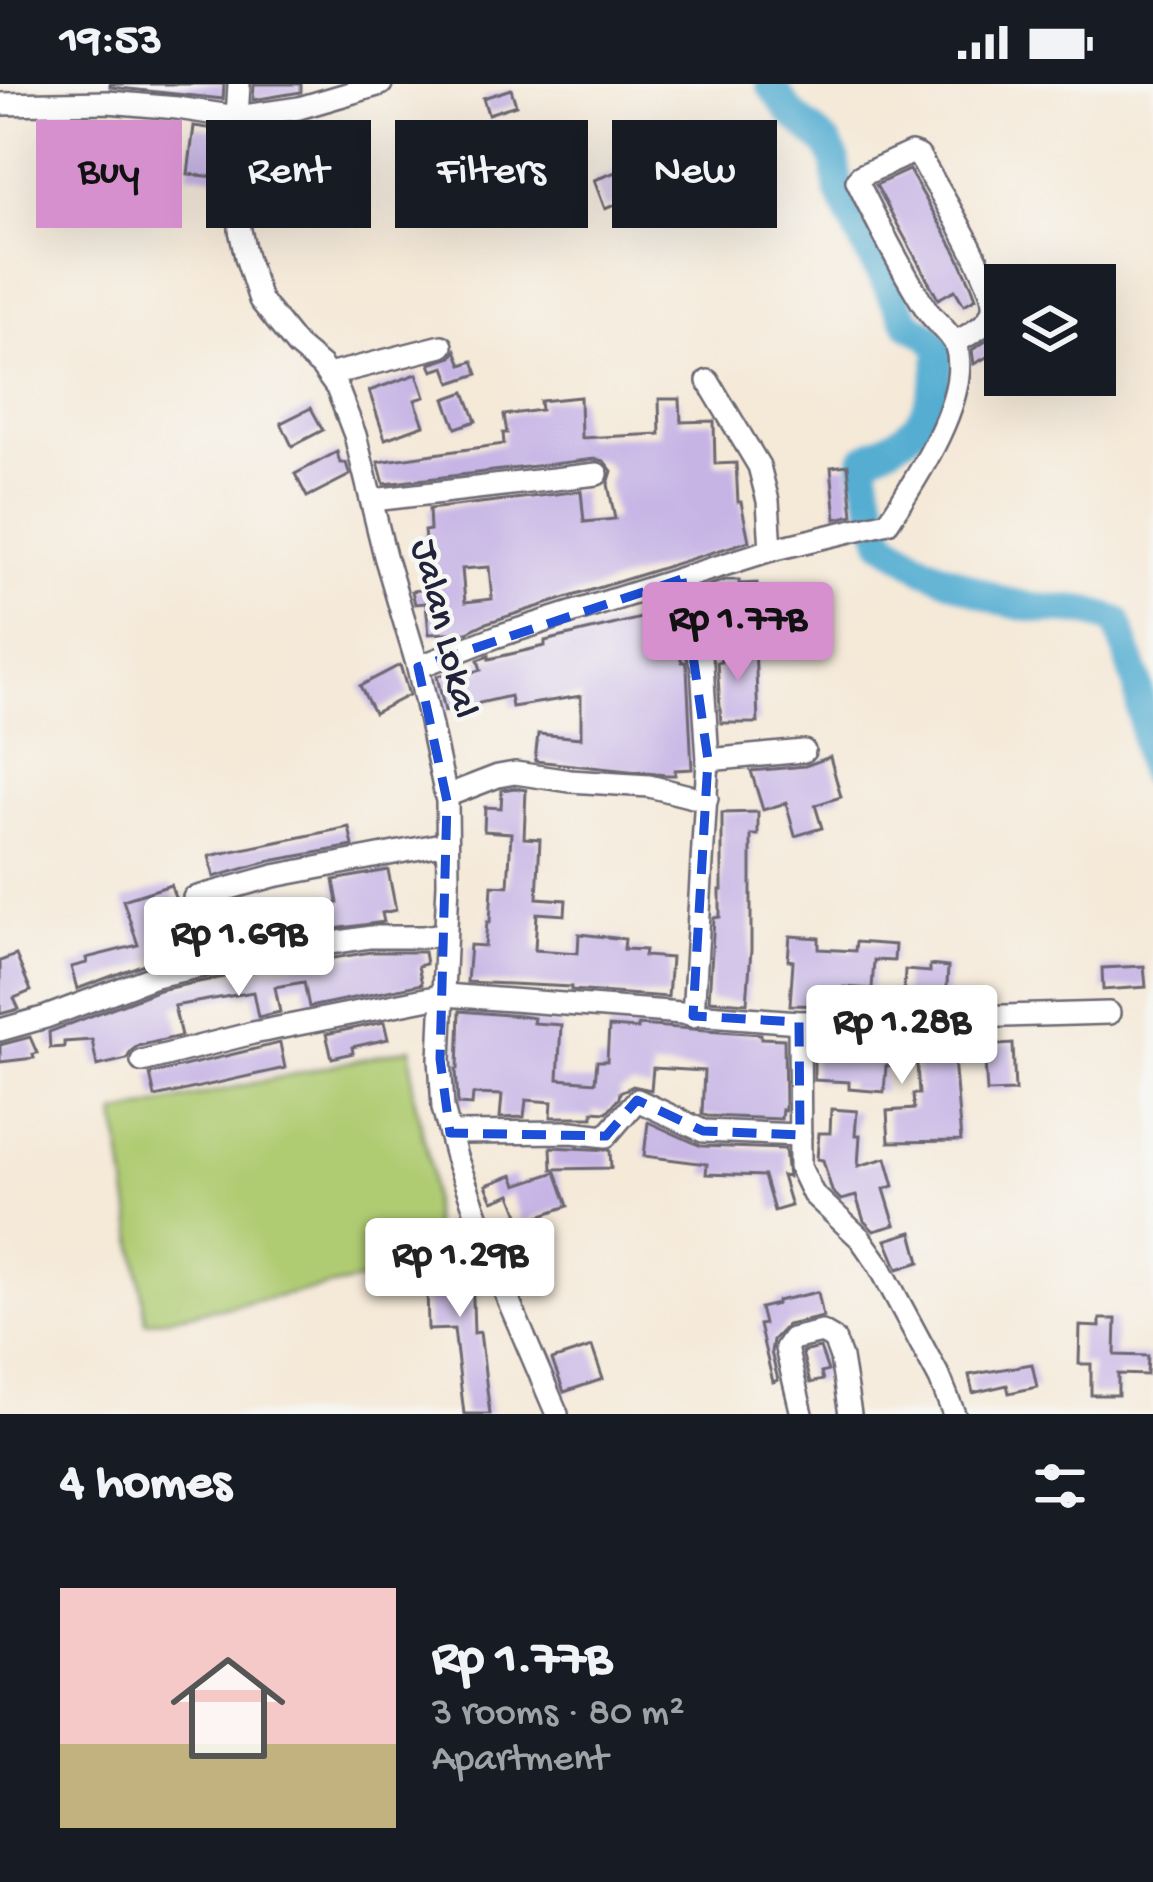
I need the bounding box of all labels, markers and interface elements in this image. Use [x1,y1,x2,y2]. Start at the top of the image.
text: 19:53 [60,16,162,69]
chip: Buy [36,120,182,228]
chip: Rent [206,120,371,228]
chip: Filters [395,120,588,228]
chip: New [612,120,777,228]
map controls [984,264,1116,396]
button: layers [984,264,1116,396]
street label: Jalan Lokal [398,535,486,723]
pin: Rp 1.77B [614,582,862,684]
text: Rp 1.77B [669,598,807,644]
pin: Rp 1.69B [115,897,363,999]
text: Rp 1.69B [171,913,307,959]
pin: Rp 1.28B [778,985,1026,1087]
text: Rp 1.28B [833,1001,971,1047]
pin: Rp 1.29B [336,1218,584,1320]
text: Rp 1.29B [392,1234,528,1280]
icon: filters [1027,1453,1093,1519]
text: 4 homes [60,1456,231,1516]
text: Rp 1.77B [432,1632,612,1692]
icon: home [156,1636,300,1780]
text: 3 rooms · 80 m² [432,1692,684,1738]
text: Apartment [432,1738,608,1784]

